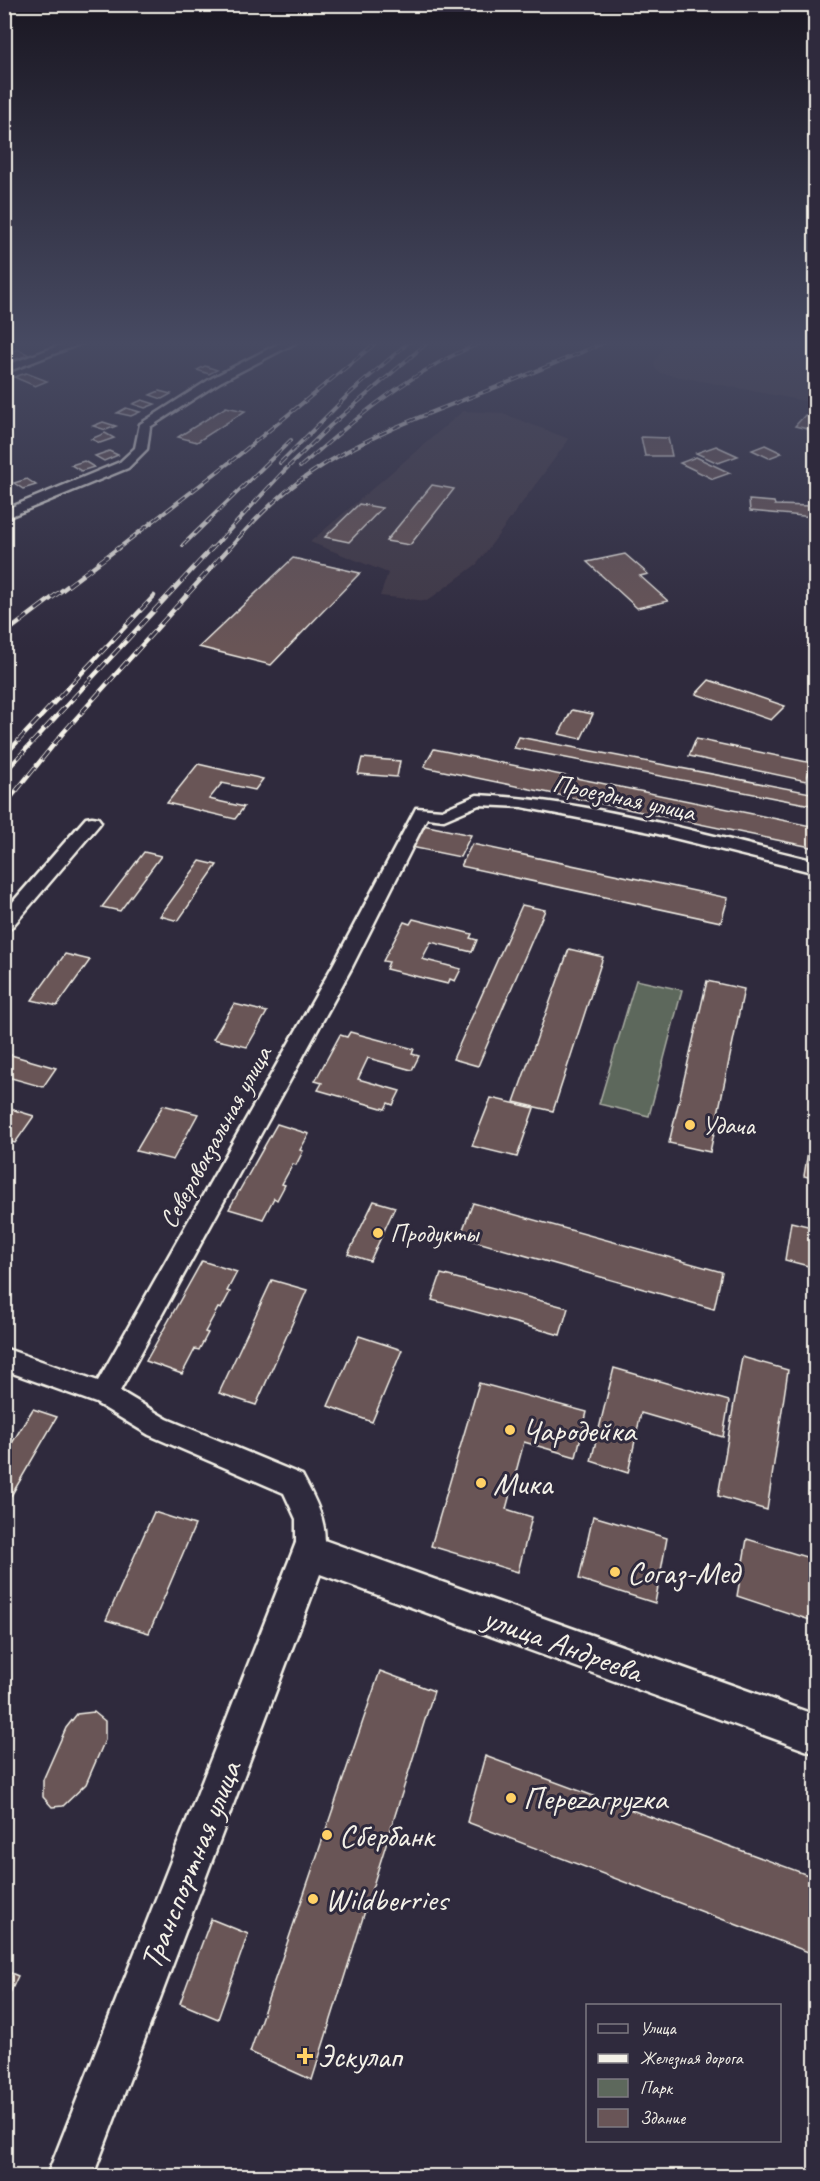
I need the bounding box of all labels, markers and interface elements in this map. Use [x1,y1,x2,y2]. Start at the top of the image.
street label: Проездная улица [550,766,700,829]
street label: Северовокзальная улица [152,1039,280,1234]
place label: Удача [702,1109,756,1142]
marker: Удача [683,1118,697,1132]
place label: Продукты [390,1217,481,1250]
marker: Продукты [371,1226,385,1240]
place label: Чародейка [522,1410,638,1451]
marker: Чародейка [503,1423,517,1437]
place label: Мика [493,1463,554,1504]
marker: Мика [474,1476,488,1490]
place label: Согаз-Мед [627,1552,742,1593]
marker: Согаз-Мед [608,1565,622,1579]
street label: улица Андреева [476,1596,650,1693]
street label: Транспортная улица [130,1753,252,1975]
place label: Переzагруzка [523,1778,669,1819]
marker: Переzагруzка [504,1791,518,1805]
place label: Сбербанк [339,1815,436,1856]
marker: Сбербанк [320,1828,334,1842]
place label: Wildberries [325,1879,451,1920]
marker: Wildberries [306,1892,320,1906]
legend [586,2004,781,2142]
text: Улица [640,2017,677,2039]
place label: Эскулап [317,2036,403,2077]
text: Железная дорога [640,2047,744,2070]
marker: Эскулап [298,2049,312,2063]
text: Парк [640,2077,674,2099]
text: Здание [640,2107,686,2129]

